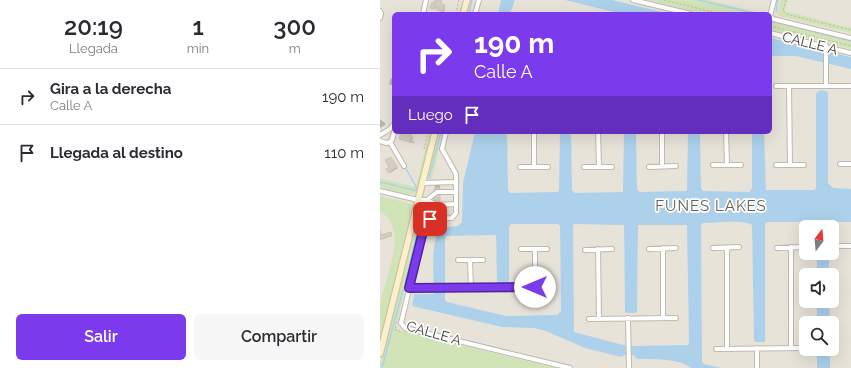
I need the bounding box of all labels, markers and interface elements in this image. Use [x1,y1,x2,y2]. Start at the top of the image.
text: 20:19 [64,12,123,41]
text: 1 [192,12,204,41]
text: 300 [273,12,316,41]
text: 190 m [474,27,554,60]
icon: right [408,28,460,80]
street label: CALLE A [781,28,840,58]
text: Llegada [69,41,118,56]
text: min [187,41,209,56]
text: m [289,41,301,56]
text: Calle A [474,61,533,82]
text: Gira a la derecha [50,80,171,98]
icon: right [16,86,38,108]
text: 190 m [322,88,364,106]
text: Calle A [50,98,92,113]
icon: arrive [461,104,483,126]
text: Luego [408,106,453,124]
icon: arrive [16,142,38,164]
text: Llegada al destino [50,144,183,162]
text: 110 m [324,144,364,162]
district label: FUNES LAKES [655,197,767,215]
pin [413,202,447,236]
icon: arrive [419,208,441,230]
north arrow [799,220,839,260]
map controls [799,220,839,356]
position arrow [514,266,556,308]
button: sound [799,268,839,308]
button: Salir [16,314,186,360]
button: Compartir [194,314,364,360]
button: search [799,316,839,356]
street label: CALLE A [405,318,464,349]

